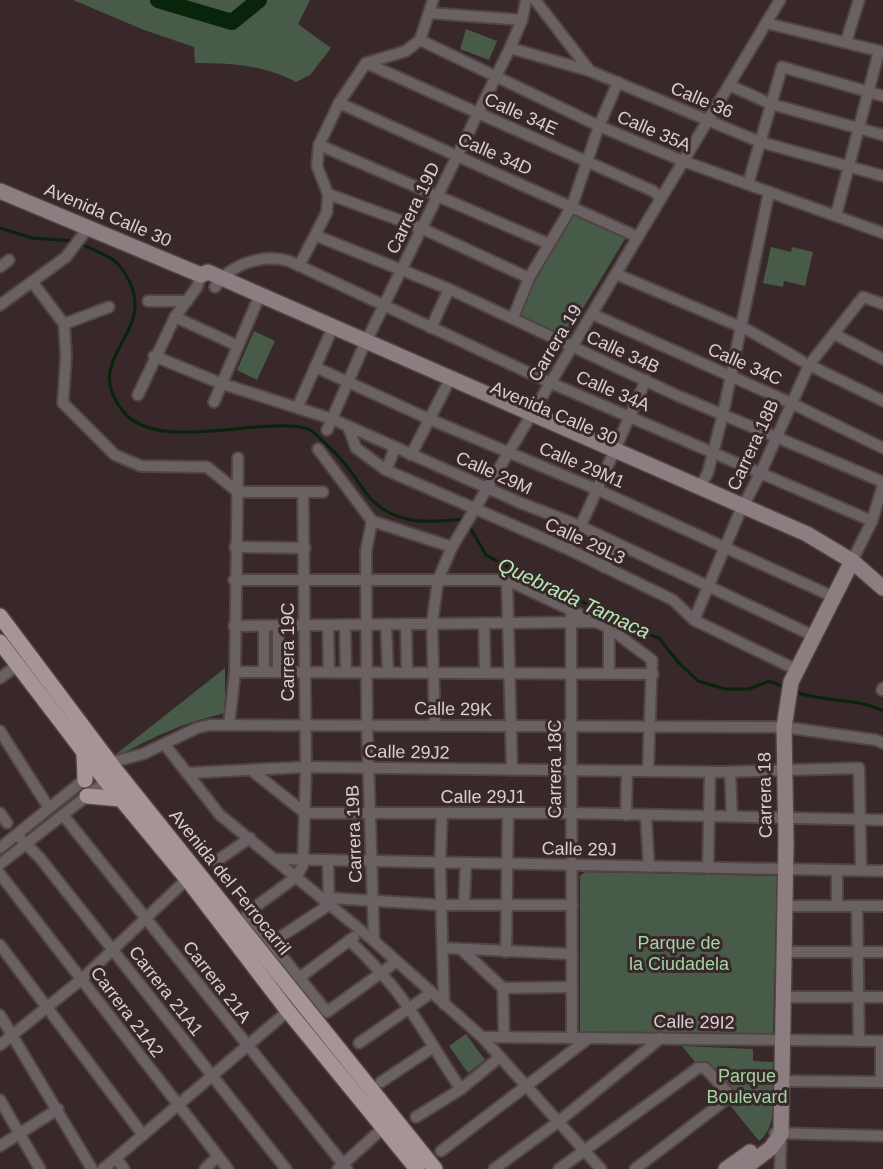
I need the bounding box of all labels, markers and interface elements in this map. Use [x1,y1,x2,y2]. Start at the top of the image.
street label: Calle 36 [668,78,736,122]
street label: Calle 34E [481,89,561,139]
street label: Calle 35A [614,107,694,155]
street label: Calle 34D [455,129,535,179]
street label: Carrera 19D [382,159,444,257]
street label: Avenida Calle 30 [42,179,174,251]
street label: Carrera 19 [524,301,586,385]
street label: Calle 34B [583,326,663,378]
street label: Calle 34C [705,339,785,389]
street label: Calle 34A [573,367,653,415]
street label: Avenida Calle 30 [488,377,620,449]
street label: Carrera 18B [723,396,783,494]
street label: Calle 29M1 [536,438,628,492]
street label: Calle 29M [453,447,535,499]
street label: Calle 29L3 [542,514,628,568]
water label: Quebrada Tamaca [495,553,653,643]
street label: Carrera 19C [278,602,298,702]
street label: Calle 29K [414,698,492,720]
street label: Carrera 18C [545,719,565,819]
street label: Calle 29J2 [364,741,450,763]
street label: Carrera 18 [754,752,776,838]
street label: Carrera 19B [342,785,366,883]
street label: Calle 29J1 [440,787,526,807]
street label: Avenida del Ferrocarril [165,805,295,959]
street label: Calle 29J [541,838,617,860]
park label: Parque de la Ciudadela [629,933,730,974]
street label: Carrera 21A [179,937,255,1027]
street label: Carrera 21A1 [125,942,207,1040]
street label: Carrera 21A2 [86,963,168,1061]
street label: Calle 29I2 [653,1011,735,1033]
park label: Parque Boulevard [706,1066,788,1107]

